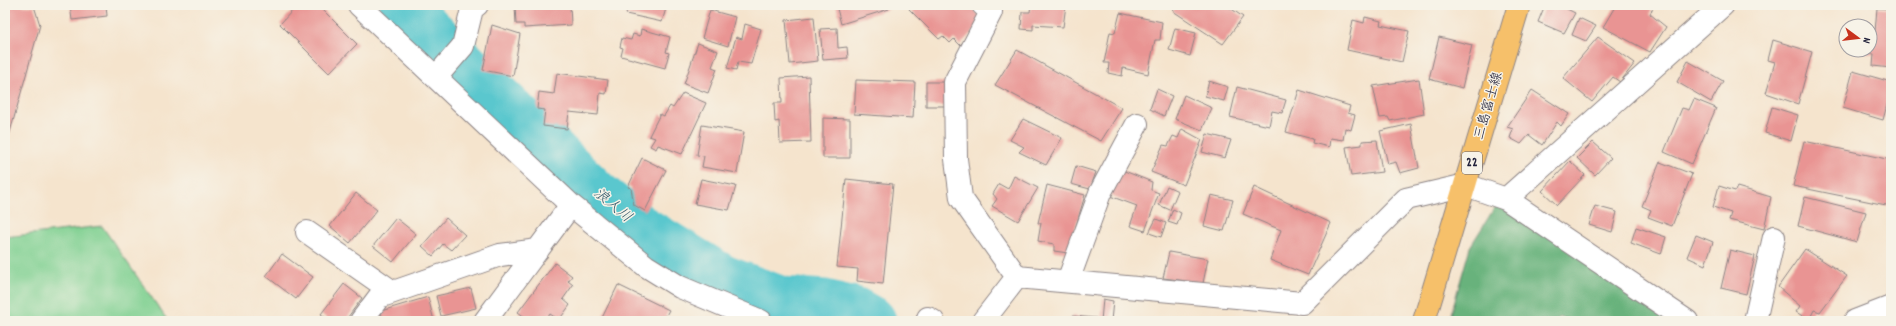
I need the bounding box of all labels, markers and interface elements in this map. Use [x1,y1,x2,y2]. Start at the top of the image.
north arrow [1838,18,1878,58]
text: N [1857,35,1874,45]
street label: 三島富士線 [1470,70,1508,142]
road number: 22 [1462,152,1482,174]
water label: 浪人川 [588,183,636,229]

